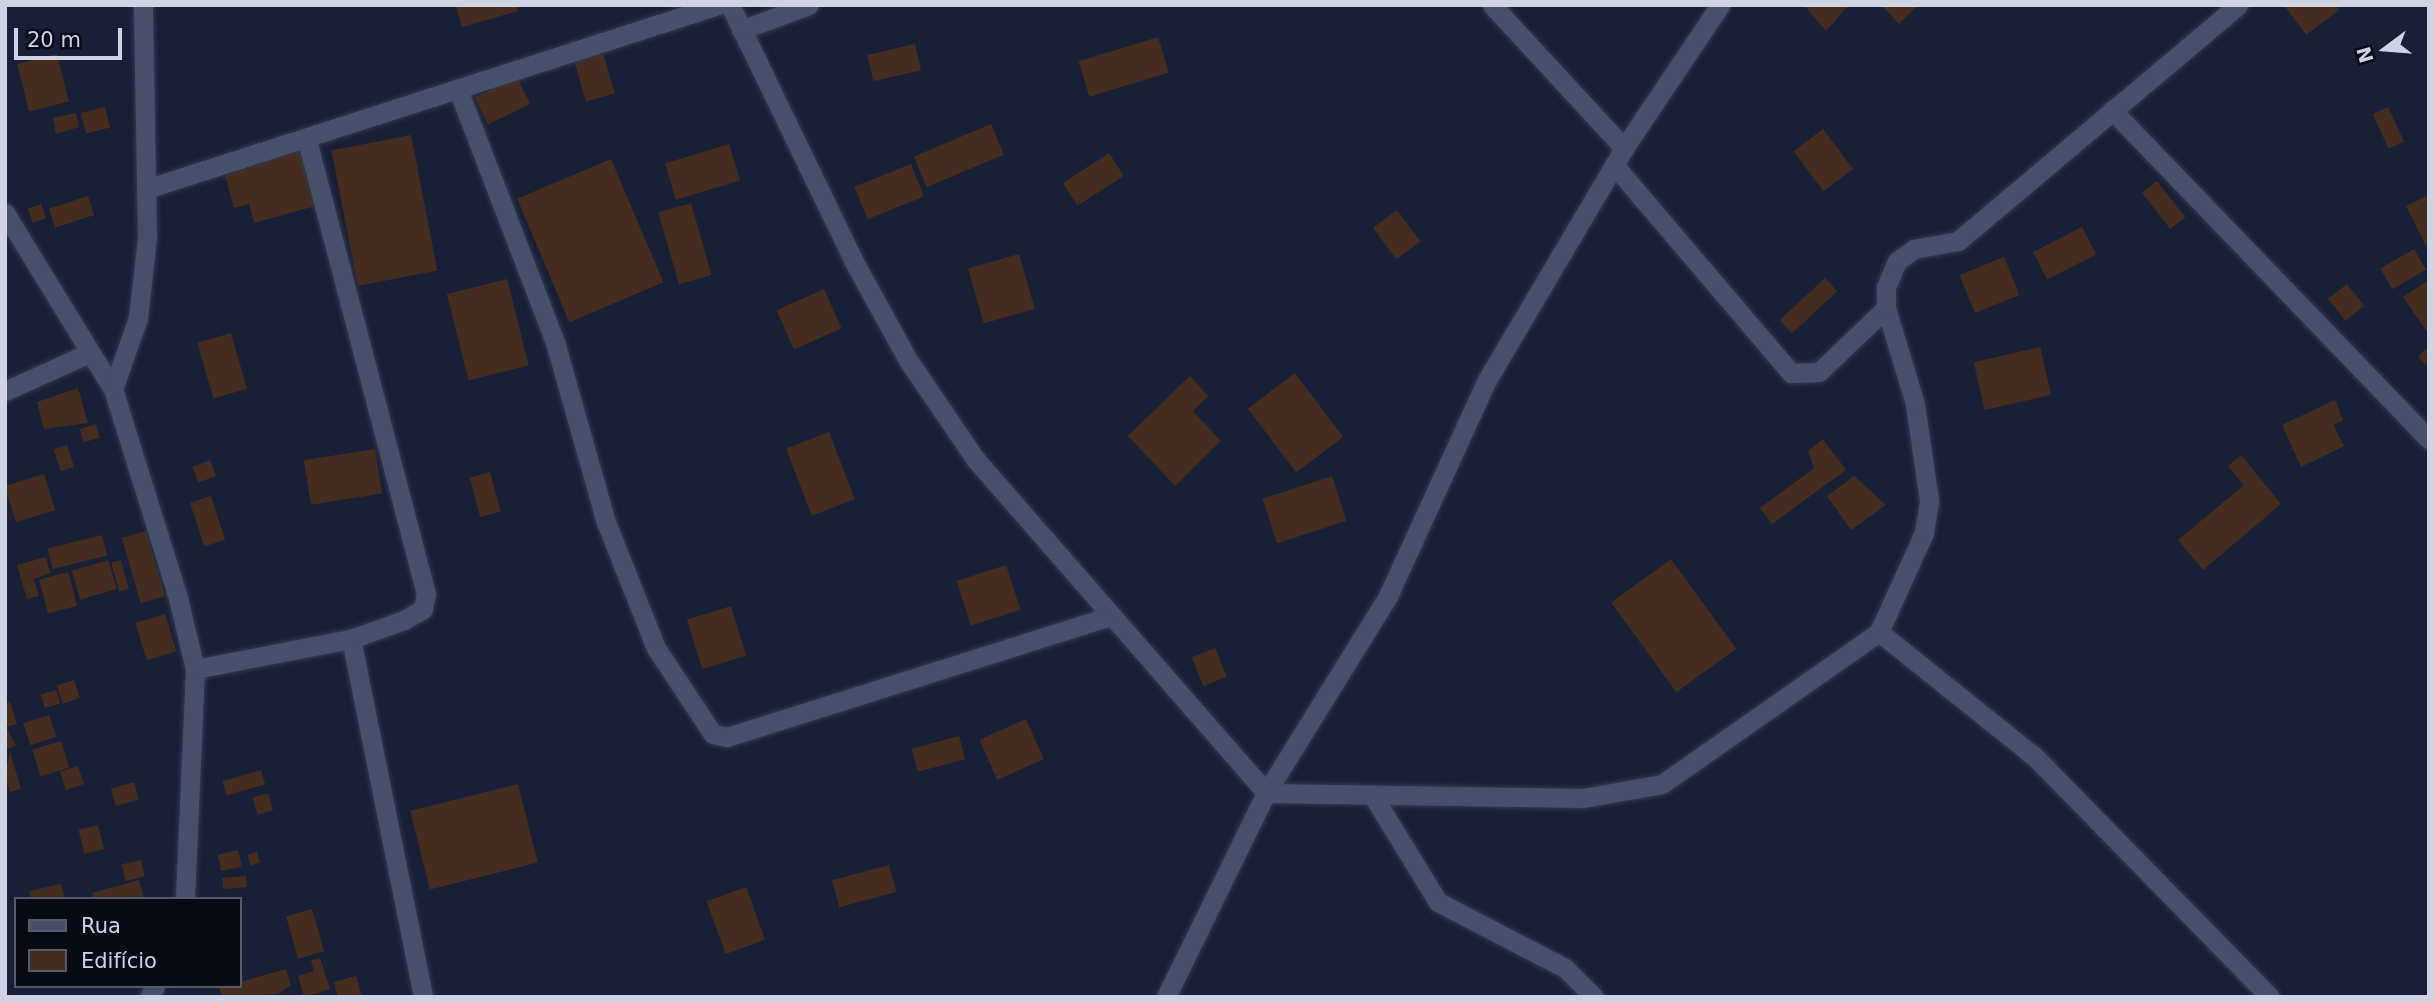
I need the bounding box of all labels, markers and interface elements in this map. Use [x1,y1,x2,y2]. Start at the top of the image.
scale bar [18,14,126,58]
north arrow [2350,14,2420,84]
text: 20 m [27,28,81,52]
text: N [2352,44,2378,65]
legend [14,897,242,988]
text: Rua [81,914,121,938]
text: Edifício [81,949,157,973]

